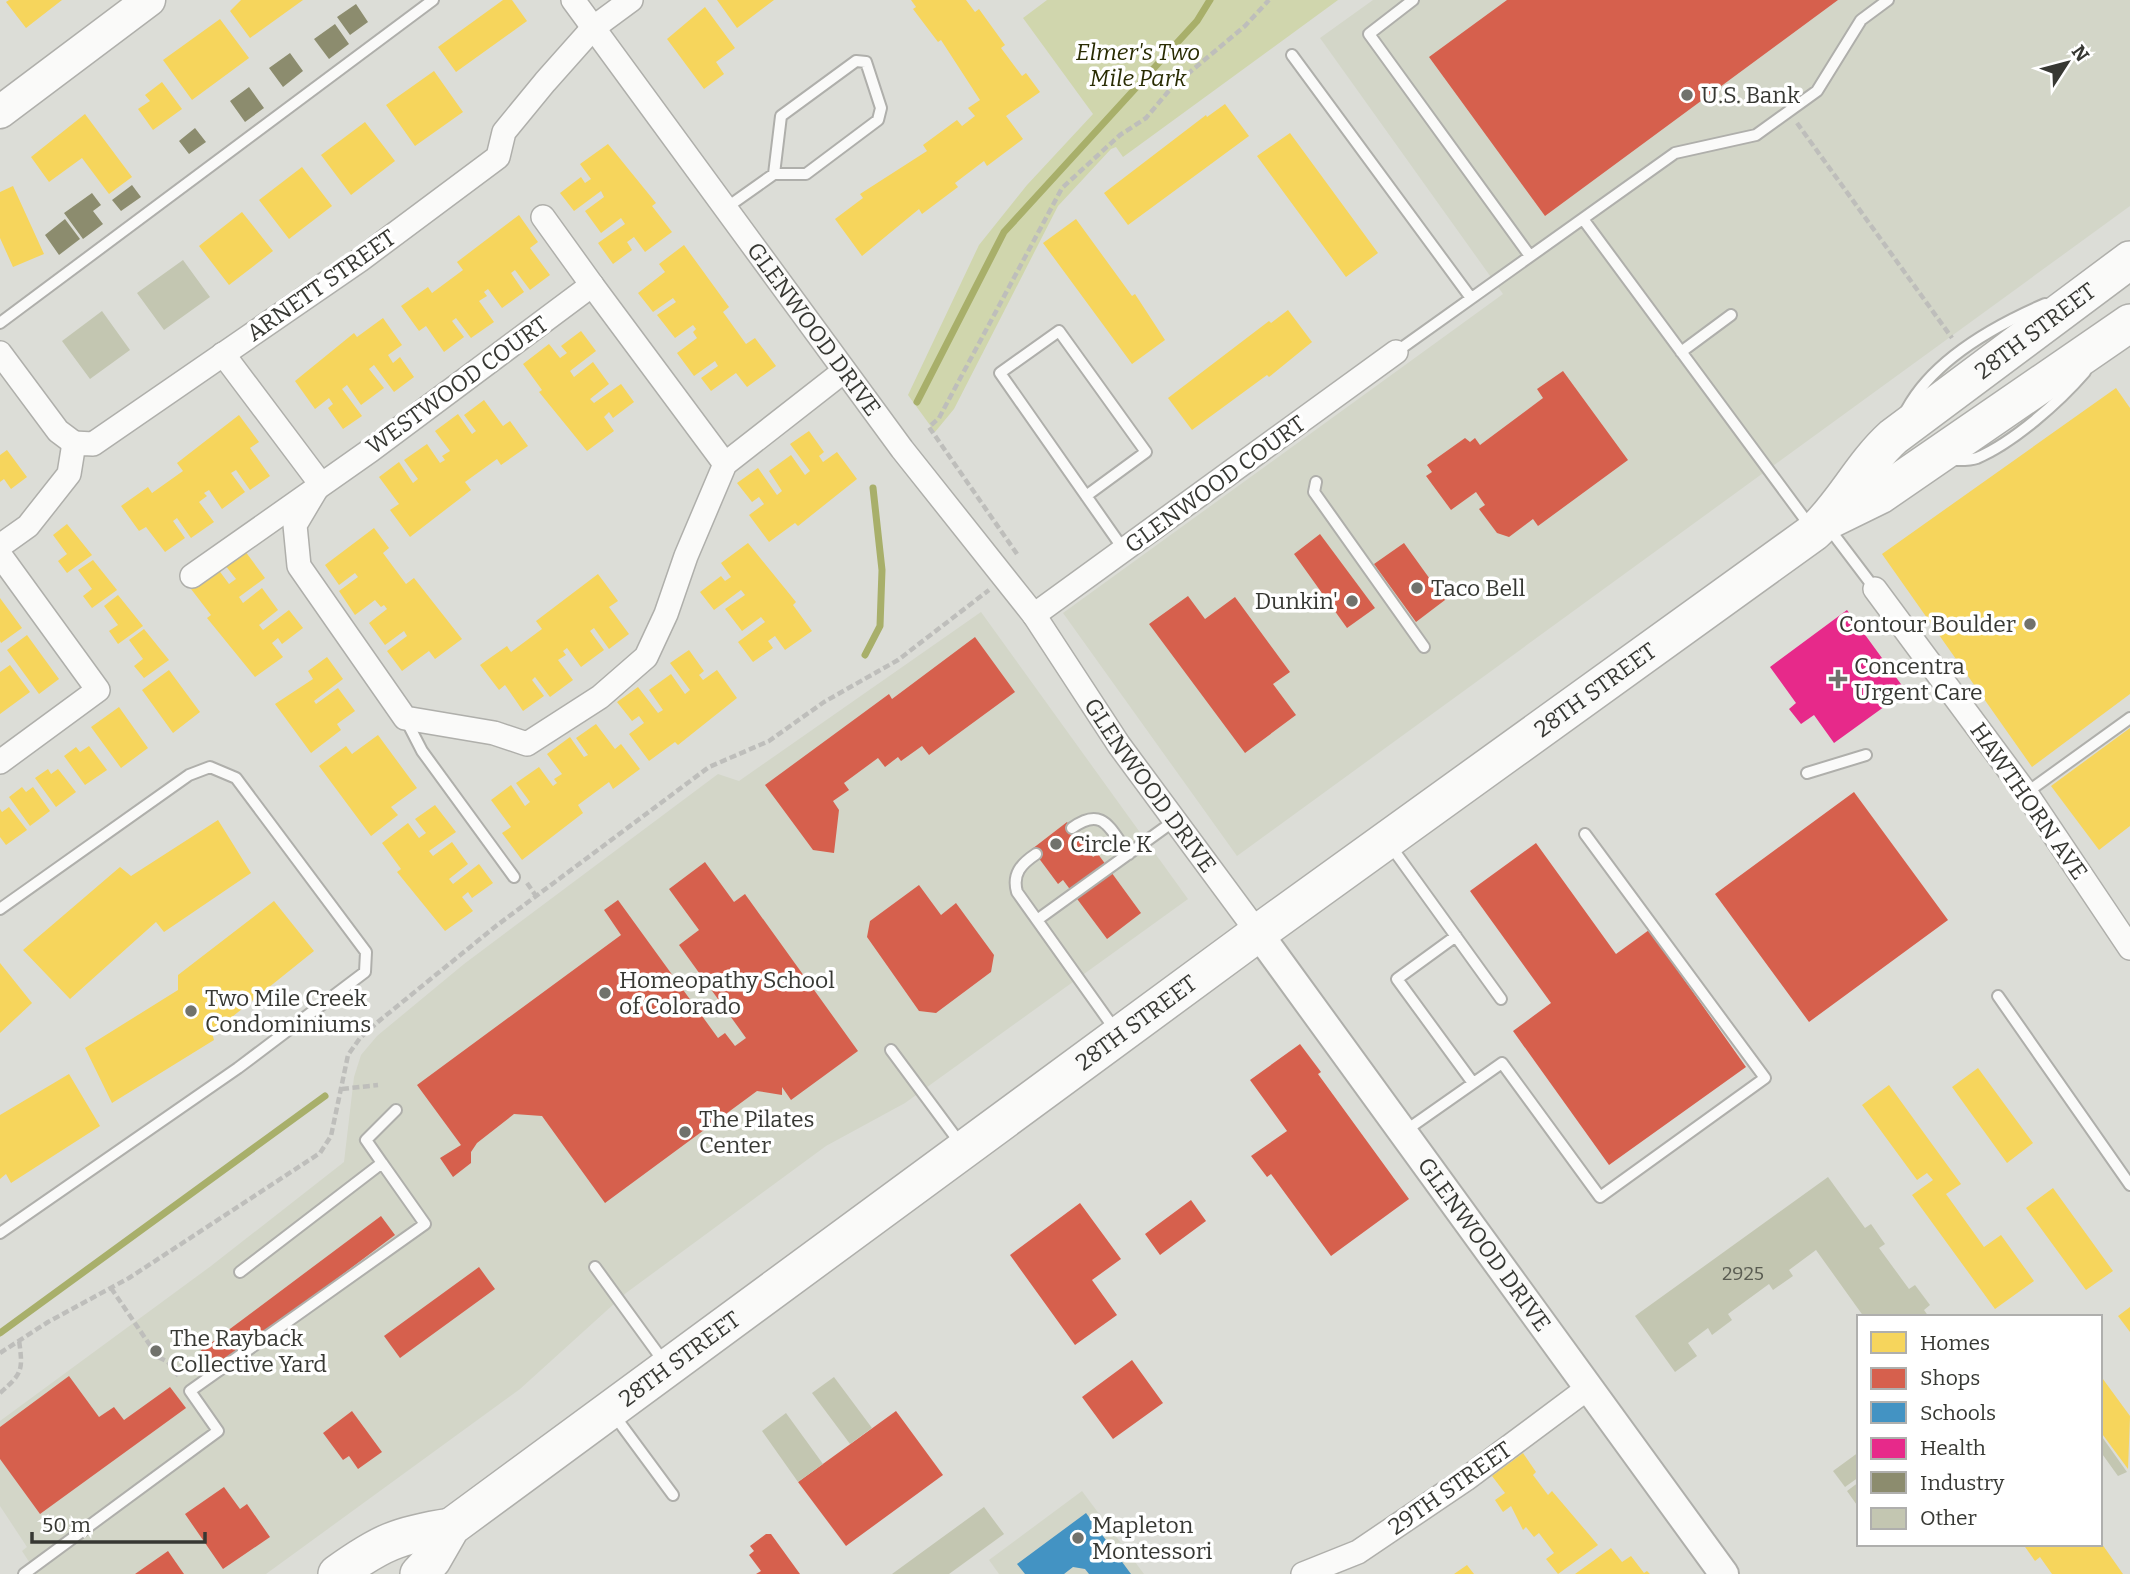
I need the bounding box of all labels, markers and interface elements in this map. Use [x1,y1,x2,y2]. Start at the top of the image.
north arrow [2032,28,2102,98]
park label: Elmer's Two Mile Park [1076,38,1200,92]
text: N [2067,41,2094,66]
place label: U.S. Bank [1701,81,1800,109]
marker: U.S. Bank [1679,87,1695,103]
street label: ARNETT STREET [241,223,401,347]
street label: GLENWOOD DRIVE [741,237,887,421]
street label: 28TH STREET [1969,277,2101,385]
street label: WESTWOOD COURT [361,310,553,460]
street label: GLENWOOD COURT [1119,409,1311,559]
place label: Taco Bell [1431,574,1526,602]
marker: Taco Bell [1409,580,1425,596]
place label: Dunkin' [1255,587,1338,615]
marker: Dunkin' [1344,593,1360,609]
place label: Contour Boulder [1839,610,2016,638]
marker: Contour Boulder [2022,616,2038,632]
street label: 28TH STREET [1529,636,1662,743]
place label: Concentra Urgent Care [1854,652,1983,706]
marker: Concentra Urgent Care [1828,669,1848,689]
street label: GLENWOOD DRIVE [1078,693,1223,878]
street label: HAWTHORN AVE [1964,717,2094,885]
place label: Circle K [1070,830,1152,858]
marker: Circle K [1048,836,1064,852]
place label: Homeopathy School of Colorado [619,966,835,1020]
street label: 28TH STREET [1070,969,1202,1076]
place label: Two Mile Creek Condominiums [205,984,371,1038]
marker: Homeopathy School of Colorado [597,985,613,1001]
marker: Two Mile Creek Condominiums [183,1003,199,1019]
place label: The Pilates Center [699,1105,815,1159]
marker: The Pilates Center [677,1124,693,1140]
street label: GLENWOOD DRIVE [1412,1152,1557,1337]
house number: 2925 [1722,1262,1764,1285]
street label: 28TH STREET [613,1305,746,1413]
legend [1857,1315,2102,1546]
place label: The Rayback Collective Yard [170,1324,327,1378]
text: Homes [1920,1330,1990,1356]
marker: The Rayback Collective Yard [148,1343,164,1359]
text: Shops [1920,1365,1980,1391]
text: Schools [1920,1400,1996,1426]
street label: 29TH STREET [1383,1435,1517,1541]
text: Health [1920,1435,1986,1461]
text: Industry [1920,1470,2005,1496]
scale bar [32,1500,205,1544]
text: Other [1920,1505,1977,1531]
place label: Mapleton Montessori [1092,1511,1213,1565]
text: 50 m [42,1512,91,1538]
marker: Mapleton Montessori [1070,1530,1086,1546]

